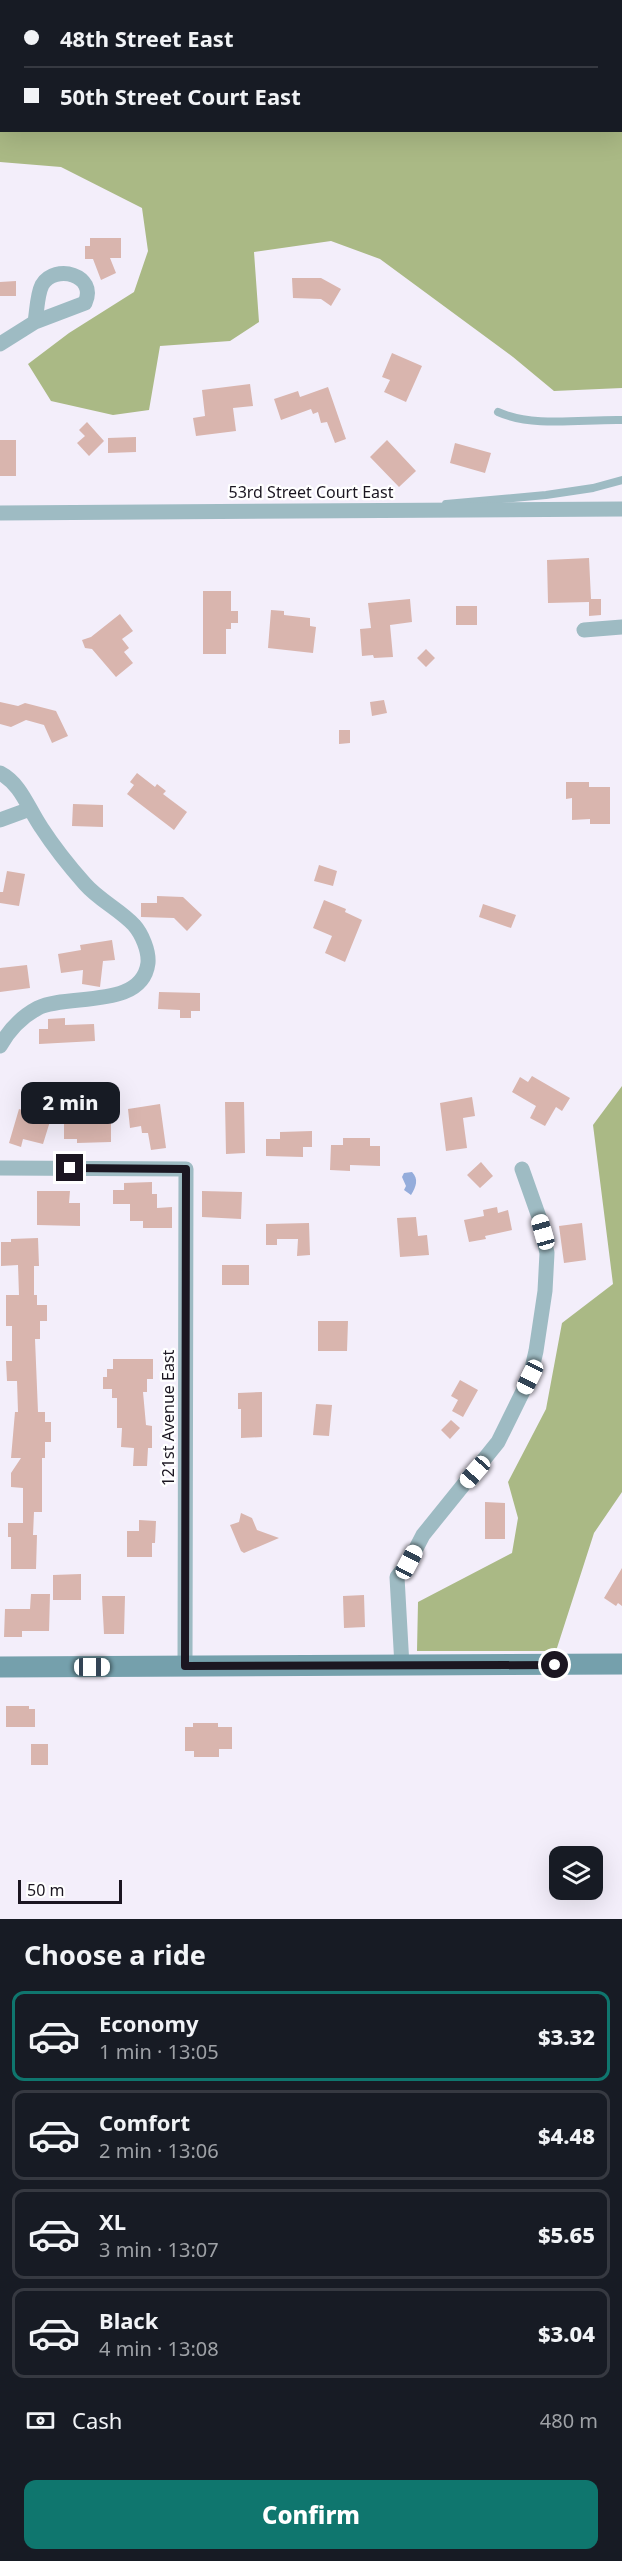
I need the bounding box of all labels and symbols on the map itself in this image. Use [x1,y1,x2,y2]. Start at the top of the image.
street label: 53rd Street Court East [229,481,394,503]
callout: 2 min [20,1081,119,1123]
route end [56,1154,83,1181]
car [529,1212,557,1252]
street label: 121st Avenue East [157,1349,179,1486]
car [514,1357,546,1397]
car [456,1453,494,1491]
car [393,1542,425,1582]
route start [541,1651,568,1678]
car [74,1658,110,1676]
scale bar [18,1877,122,1904]

